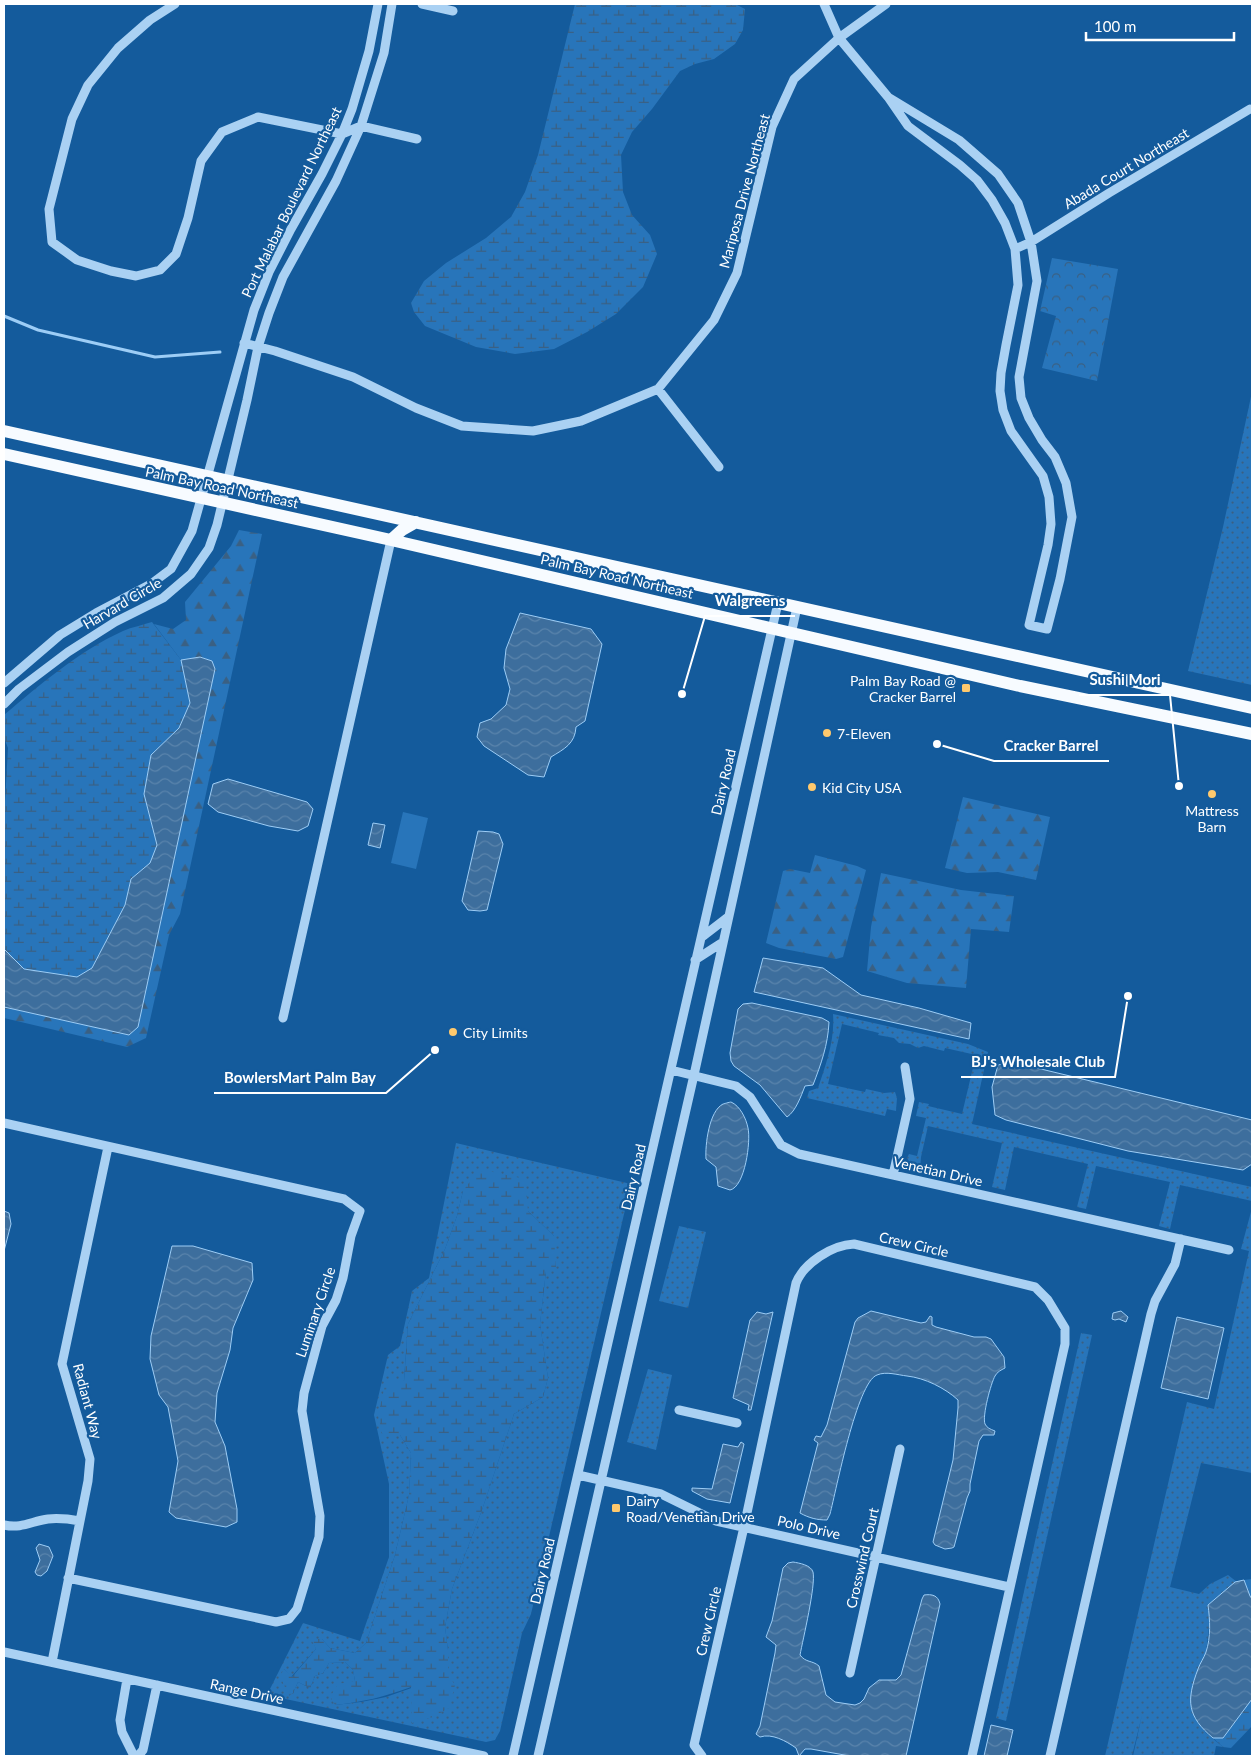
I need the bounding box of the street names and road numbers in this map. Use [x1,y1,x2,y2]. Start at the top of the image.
street label: Port Malabar Boulevard Northeast [237,104,345,300]
street label: Mariposa Drive Northeast [715,112,773,270]
street label: Abada Court Northeast [1060,124,1192,212]
street label: Palm Bay Road Northeast [144,462,300,512]
street label: Palm Bay Road Northeast [539,550,695,602]
street label: Harvard Circle [80,574,164,632]
street label: Dairy Road [707,747,739,817]
street label: Dairy Road [617,1142,649,1212]
street label: Venetian Drive [892,1152,984,1190]
street label: Crew Circle [878,1228,950,1260]
street label: Luminary Circle [292,1264,338,1360]
street label: Radiant Way [70,1361,106,1441]
street label: Crosswind Court [842,1506,882,1610]
street label: Polo Drive [776,1511,842,1543]
street label: Dairy Road [526,1536,558,1606]
street label: Crew Circle [692,1585,724,1657]
street label: Range Drive [209,1675,285,1707]

